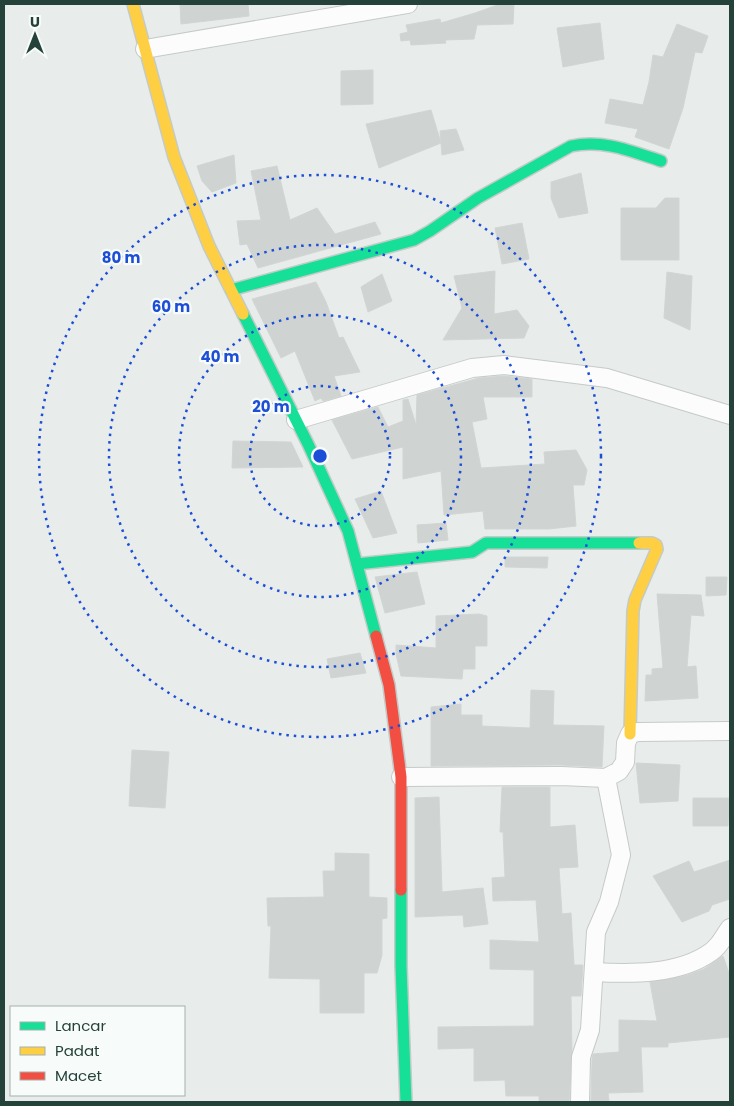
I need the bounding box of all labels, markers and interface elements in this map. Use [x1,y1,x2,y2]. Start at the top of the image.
north arrow [10,10,60,60]
text: U [30,12,40,32]
text: 80 m [102,247,140,268]
text: 60 m [152,296,190,317]
text: 40 m [200,346,240,367]
text: 20 m [252,396,290,417]
centre of rings [311,447,329,465]
legend [10,1006,185,1096]
text: Lancar [55,1015,106,1036]
text: Padat [55,1040,100,1061]
text: Macet [55,1065,102,1086]

